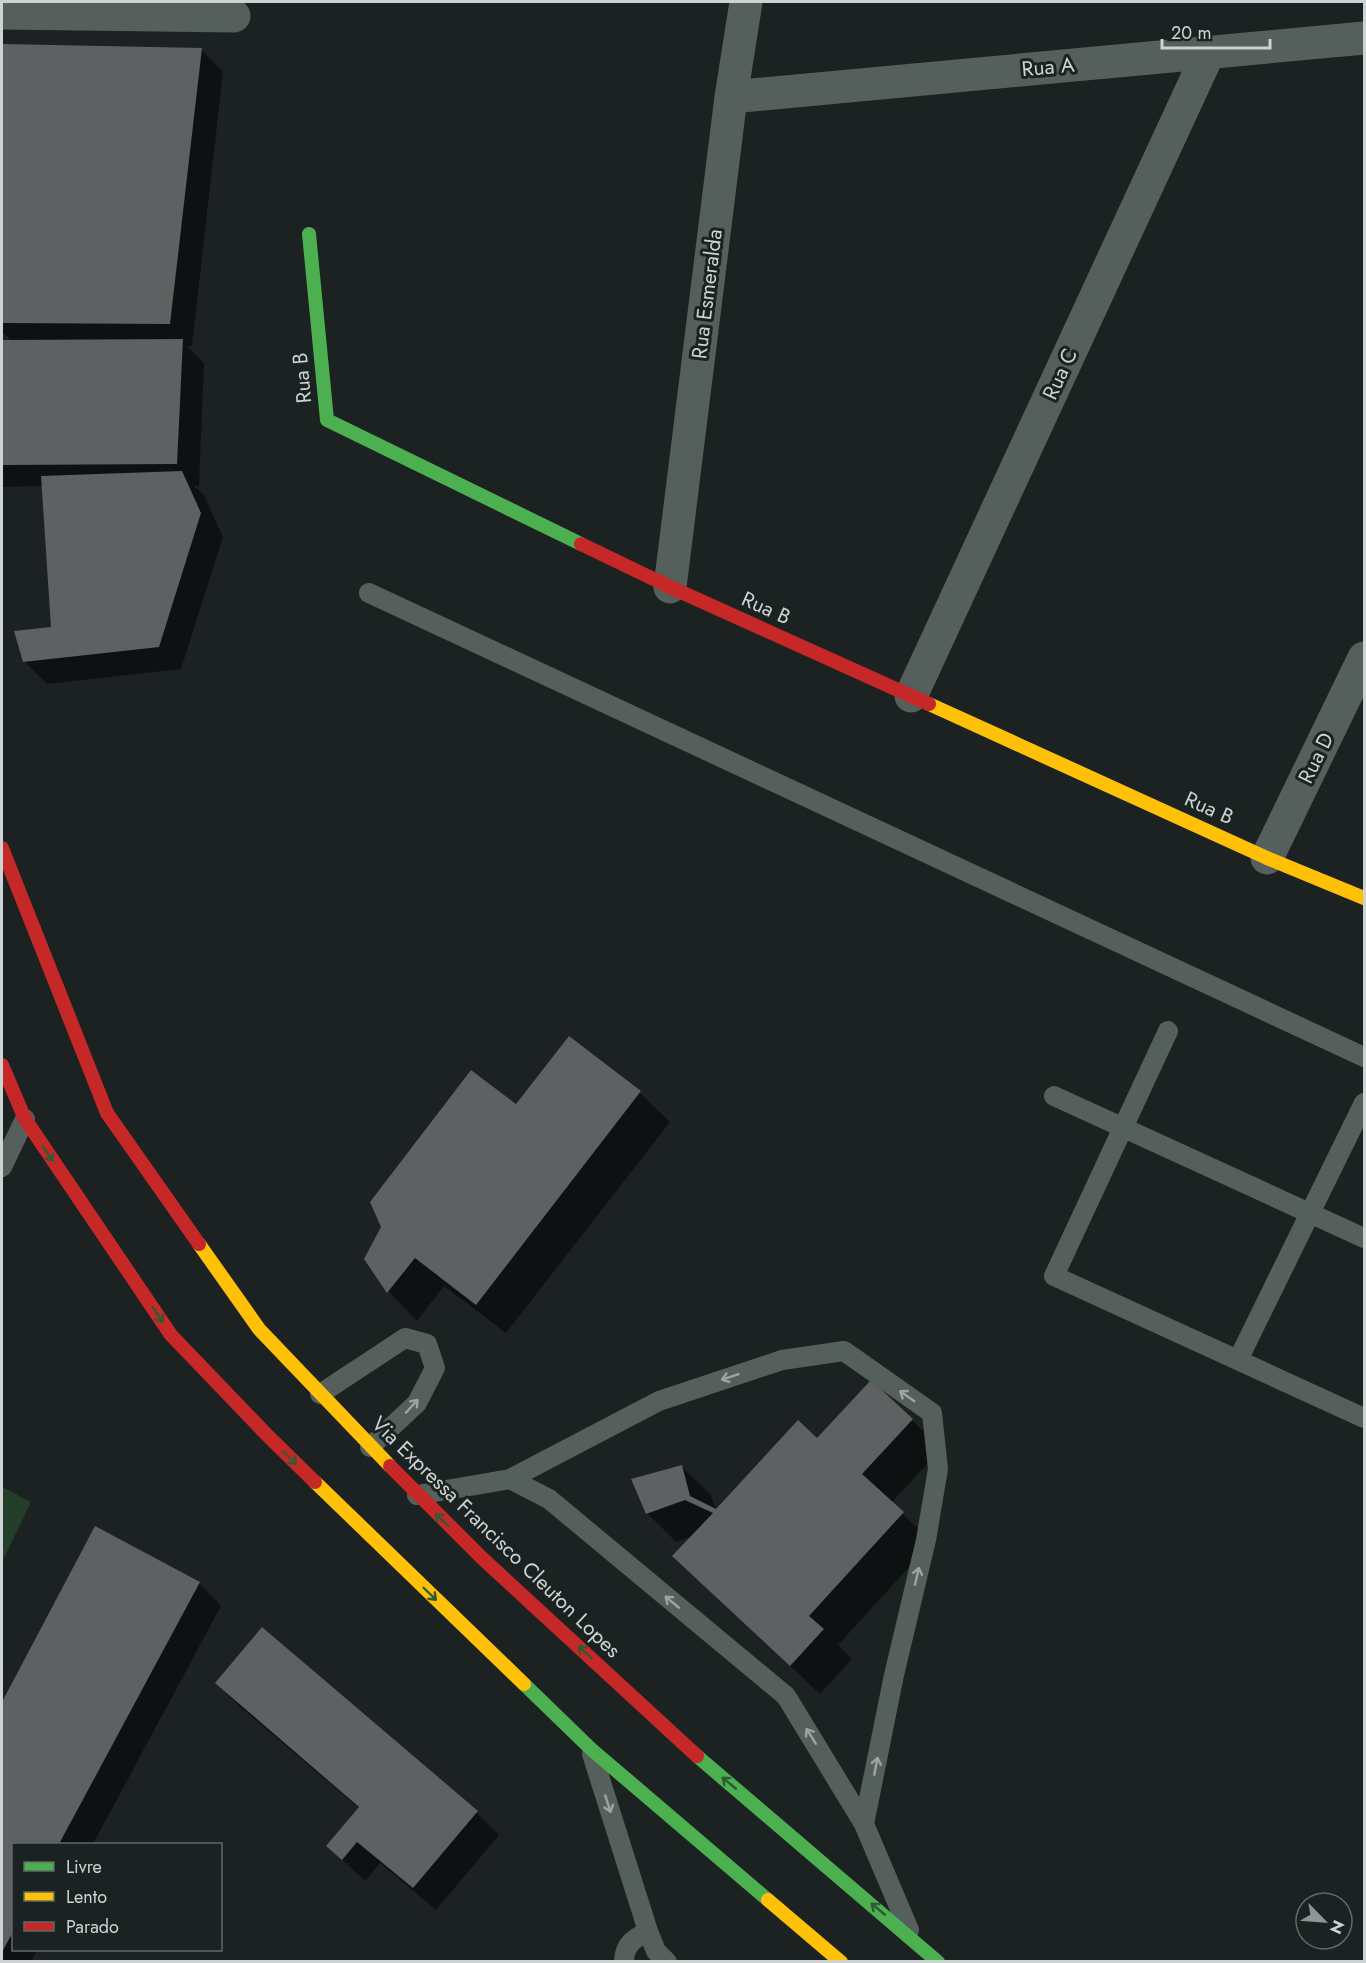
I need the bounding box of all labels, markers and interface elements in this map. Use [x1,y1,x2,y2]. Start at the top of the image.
scale bar [1162,12,1270,50]
text: 20 m [1171,20,1211,46]
street label: Rua A [1020,50,1076,84]
street label: Rua Esmeralda [684,227,730,361]
street label: Rua C [1035,343,1085,405]
street label: Rua B [285,351,319,405]
street label: Rua B [737,584,795,632]
street label: Rua D [1291,727,1341,789]
street label: Rua B [1180,784,1238,832]
one-way arrow [42,1145,54,1161]
one-way arrow [152,1306,164,1323]
one-way arrow [721,1373,740,1384]
one-way arrow [900,1390,916,1402]
one-way arrow [405,1399,419,1414]
street label: Via Expressa Francisco Cleuton Lopes [365,1409,627,1665]
one-way arrow [282,1450,297,1465]
one-way arrow [435,1513,450,1527]
one-way arrow [912,1566,924,1585]
one-way arrow [422,1586,437,1601]
one-way arrow [664,1595,680,1608]
one-way arrow [578,1645,593,1659]
one-way arrow [804,1728,816,1745]
one-way arrow [871,1757,882,1776]
one-way arrow [722,1776,737,1790]
one-way arrow [603,1794,614,1813]
legend [12,1843,222,1951]
text: Livre [66,1854,102,1880]
text: Lento [66,1884,107,1910]
north arrow [1294,1891,1354,1951]
one-way arrow [871,1902,886,1916]
text: Parado [66,1914,119,1940]
text: N [1324,1917,1350,1938]

